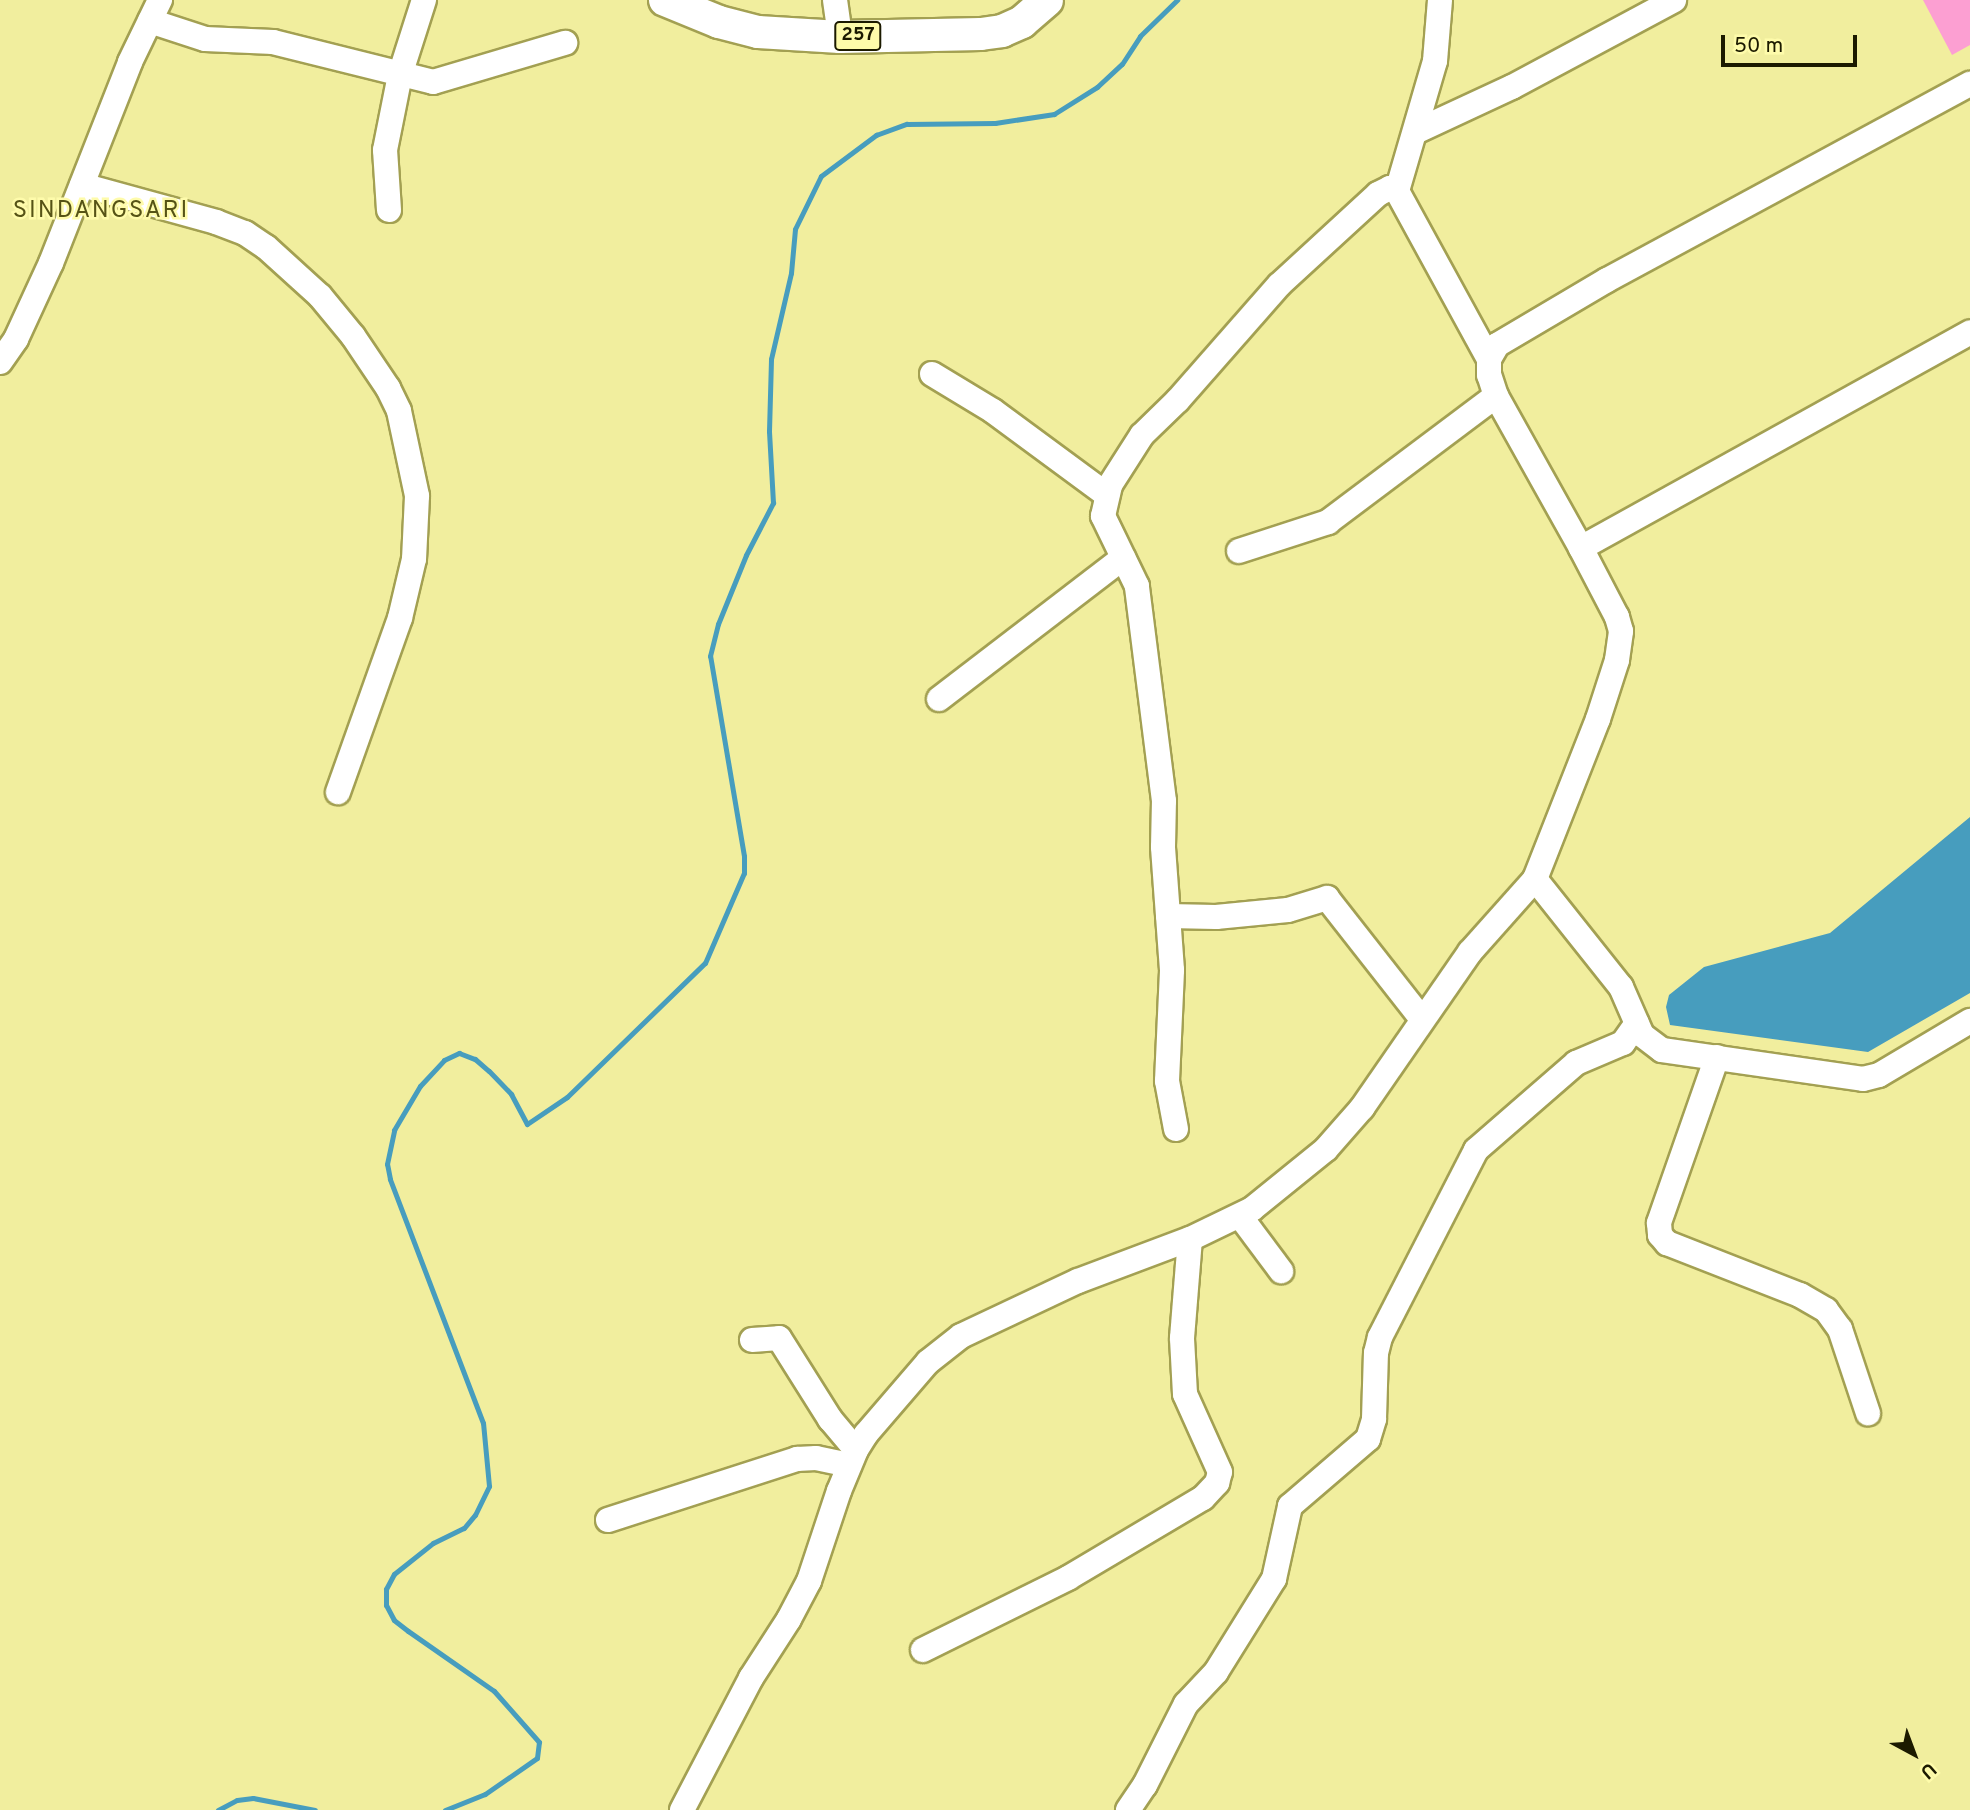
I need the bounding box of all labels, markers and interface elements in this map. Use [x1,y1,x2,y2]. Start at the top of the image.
road number: 257 [834,20,882,52]
scale bar [1725,21,1862,65]
text: 50 m [1734,33,1783,60]
district label: SINDANGSARI [14,198,188,226]
north arrow [1879,1719,1949,1789]
text: U [1915,1756,1941,1783]

